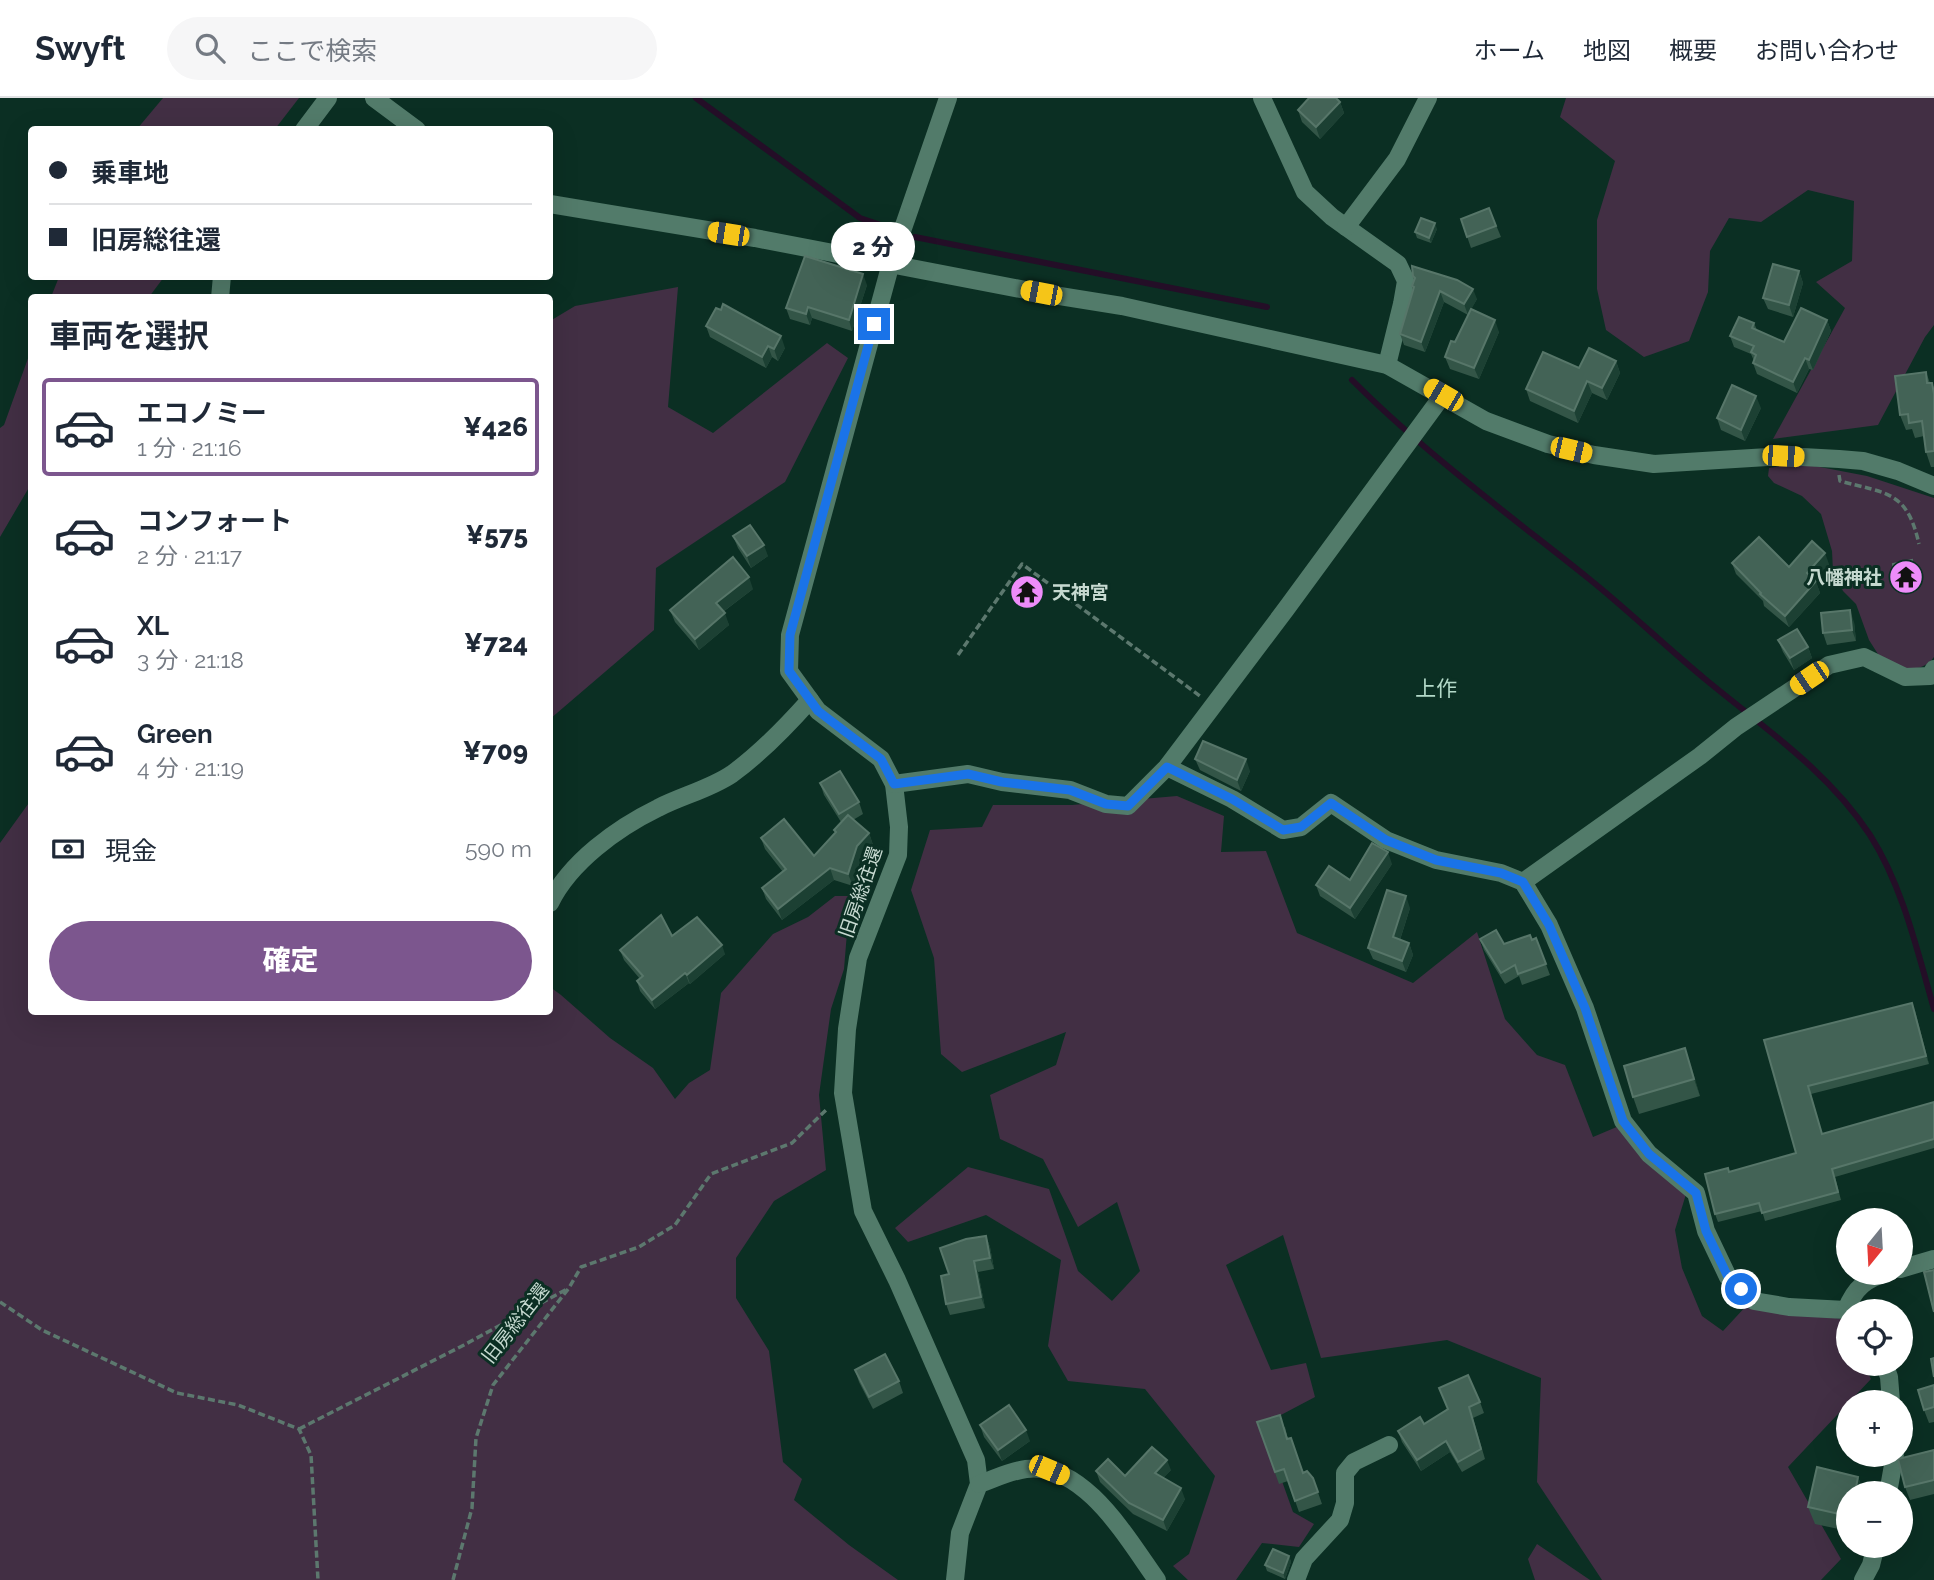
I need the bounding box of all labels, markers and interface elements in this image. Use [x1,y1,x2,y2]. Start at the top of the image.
search box [167,17,657,80]
text: Swyft [35,29,125,68]
icon: search [191,29,229,67]
text: ここで検索 [247,36,377,66]
text: ホーム [1474,36,1545,65]
text: 地図 [1583,36,1631,65]
text: 概要 [1669,36,1717,65]
text: お問い合わせ [1755,36,1899,65]
text: 乗車地 [91,158,169,188]
car [706,220,751,248]
callout: 2 分 [832,222,916,272]
text: 旧房総往還 [91,225,221,255]
text: 2 分 [852,233,894,260]
car [1019,279,1064,307]
route end [858,308,890,340]
text: 車両を選択 [49,317,209,354]
car [1420,375,1467,415]
icon: car [53,396,116,459]
text: エコノミー [137,398,267,428]
text: ¥426 [463,412,528,442]
text: 1 分 · 21:16 [137,434,242,461]
car [1549,435,1594,465]
car [1762,444,1805,468]
icon: car [53,504,116,567]
text: コンフォート [137,506,292,536]
text: ¥575 [465,520,528,550]
text: 2 分 · 21:17 [137,542,242,569]
temple icon: 八幡神社 [1887,558,1925,596]
place label: 八幡神社 [1806,566,1882,588]
temple icon: 天神宮 [1008,573,1046,611]
place label: 天神宮 [1052,581,1109,603]
text: XL [137,611,169,641]
icon: car [53,612,116,675]
text: ¥724 [464,628,528,658]
text: 3 分 · 21:18 [137,646,244,673]
car [1786,658,1833,698]
district label: 上作 [1415,676,1457,701]
text: Green [137,719,213,749]
icon: car [53,720,116,783]
text: ¥709 [463,736,528,766]
text: 4 分 · 21:19 [137,754,244,781]
icon: cash [49,830,87,868]
text: 590 m [465,835,532,862]
text: 現金 [105,836,157,866]
street label: 旧房総往還 [834,843,886,941]
button: 確定 [49,921,532,1001]
north arrow [1836,1208,1913,1284]
map controls [1836,1208,1913,1558]
route start [1725,1273,1757,1305]
street label: 旧房総往還 [477,1279,553,1367]
button: locate [1836,1299,1913,1376]
button: + [1836,1390,1913,1467]
car [1026,1452,1073,1488]
button: − [1836,1481,1913,1558]

